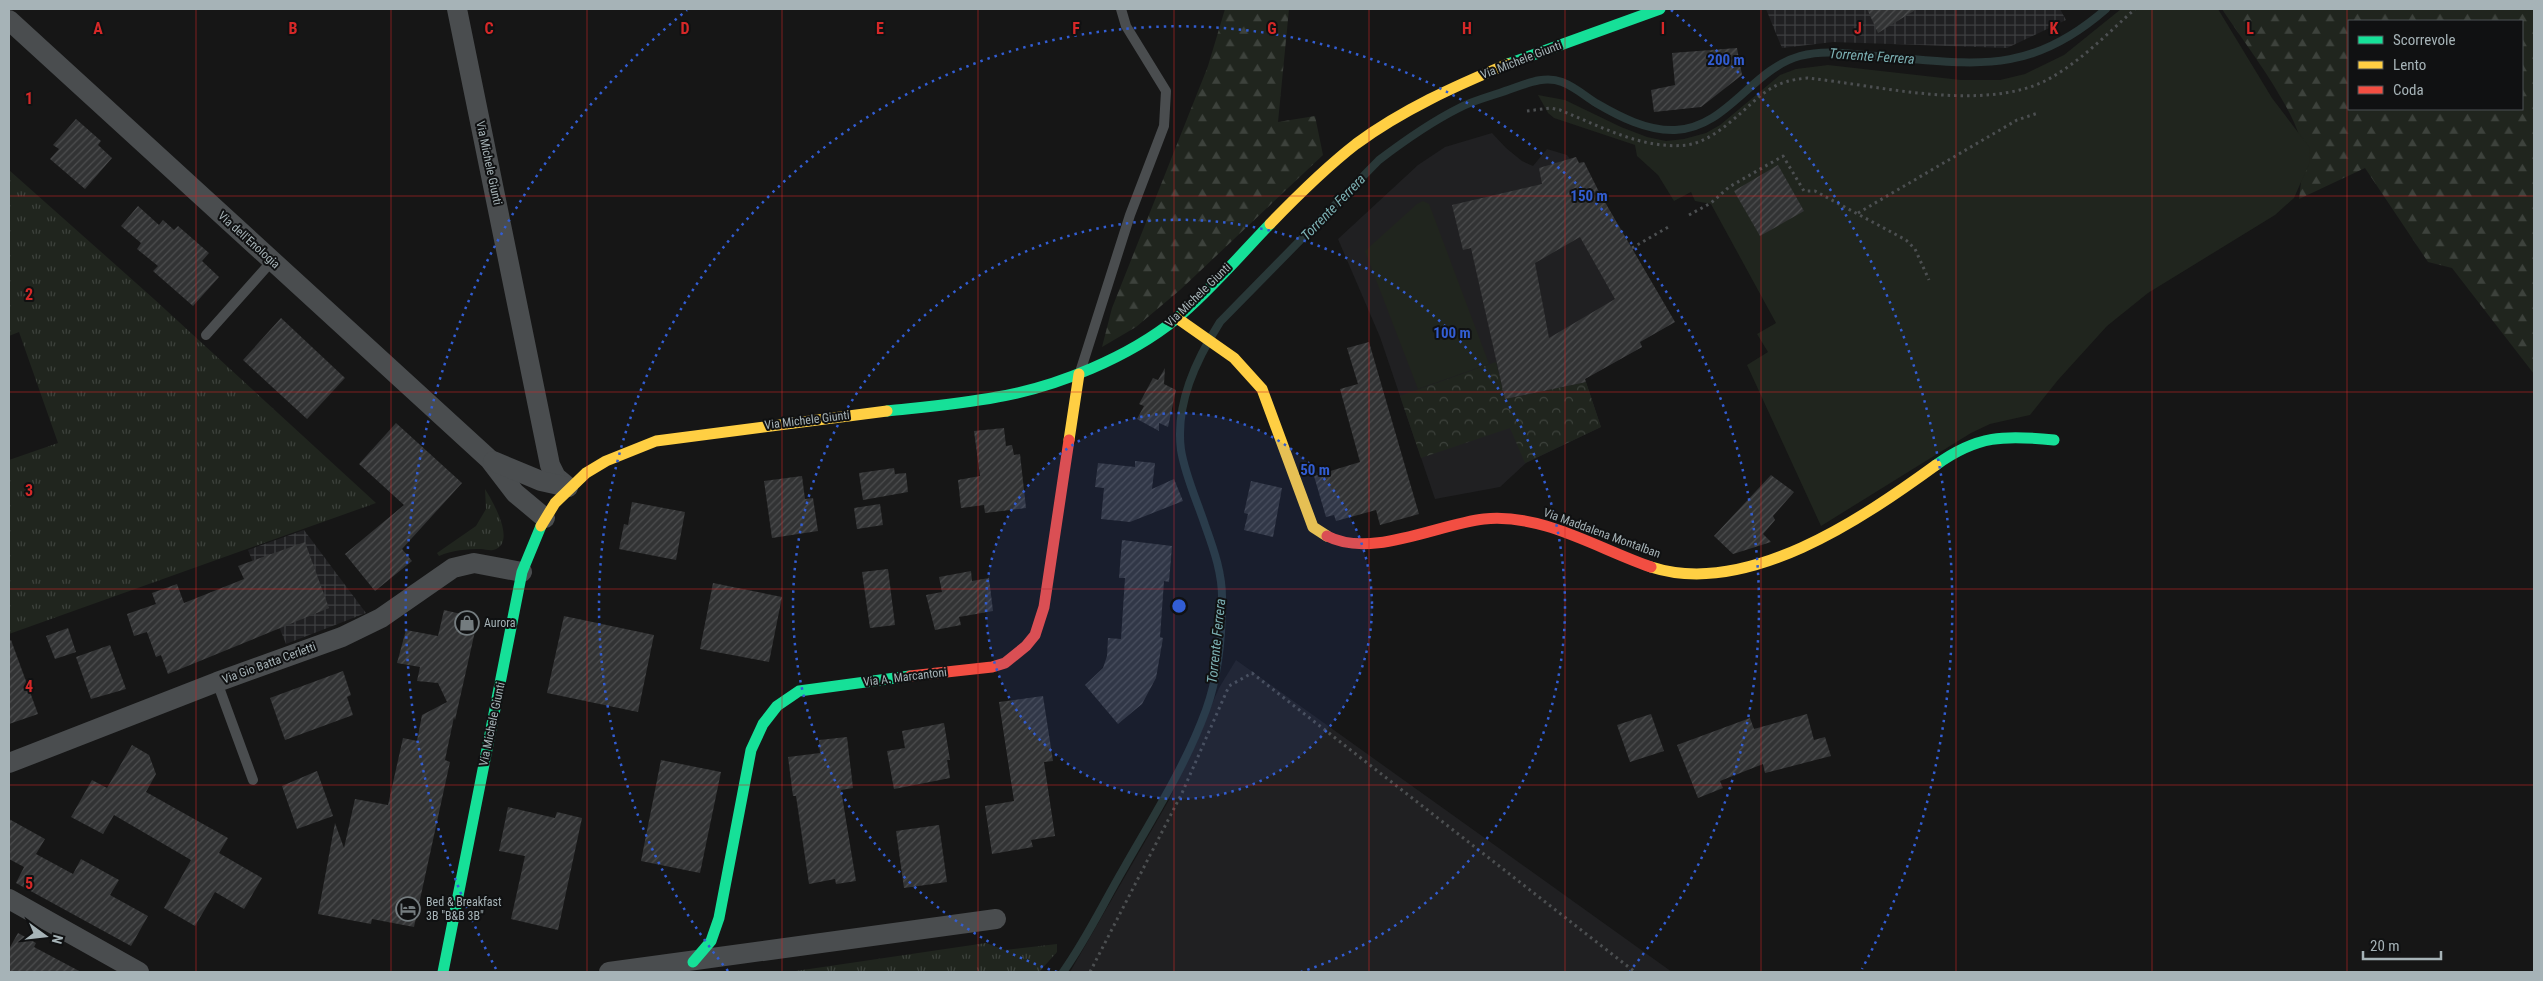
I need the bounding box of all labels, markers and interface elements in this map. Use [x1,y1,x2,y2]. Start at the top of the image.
text: A [93,19,103,38]
text: B [289,19,298,38]
text: C [484,19,494,38]
text: D [680,19,690,38]
text: E [876,19,884,38]
text: F [1072,19,1080,38]
text: G [1267,19,1277,38]
text: H [1462,19,1472,38]
text: I [1661,19,1665,38]
text: J [1854,19,1862,38]
text: K [2050,19,2059,38]
text: L [2246,19,2254,38]
legend [2348,20,2523,110]
text: Scorrevole [2393,31,2455,49]
street label: Via Michele Giunti [1479,38,1563,82]
water label: Torrente Ferrera [1829,45,1915,67]
text: 200 m [1707,51,1745,69]
text: Lento [2393,56,2426,74]
text: Coda [2393,81,2424,99]
text: 1 [25,89,33,108]
street label: Via Michele Giunti [473,120,505,206]
water label: Torrente Ferrera [1298,171,1368,243]
text: 150 m [1570,187,1608,205]
street label: Via dell'Enologia [215,209,283,272]
street label: Via Michele Giunti [1162,260,1234,330]
text: 2 [25,285,33,304]
text: 100 m [1433,324,1471,342]
street label: Via Michele Giunti [764,408,850,432]
text: 50 m [1300,461,1330,479]
text: 3 [25,481,33,500]
street label: Via Maddalena Montalban [1542,505,1663,561]
centre of rings [1170,597,1188,615]
water label: Torrente Ferrera [1204,598,1228,684]
shop icon: Aurora [454,610,480,636]
place label: Aurora [484,616,516,630]
street label: Via Gio Batta Cerletti [220,640,318,686]
street label: Via A. Marcantoni [862,665,948,689]
text: 4 [25,677,33,696]
street label: Via Michele Giunti [476,681,508,767]
text: 5 [25,874,33,893]
place label: Bed & Breakfast 3B "B&B 3B" [426,895,502,923]
hotel icon: Bed & Breakfast 3B "B&B 3B" [395,896,421,922]
north arrow [20,911,70,961]
scale bar [2363,928,2440,960]
text: N [49,933,66,946]
text: 20 m [2370,937,2400,955]

